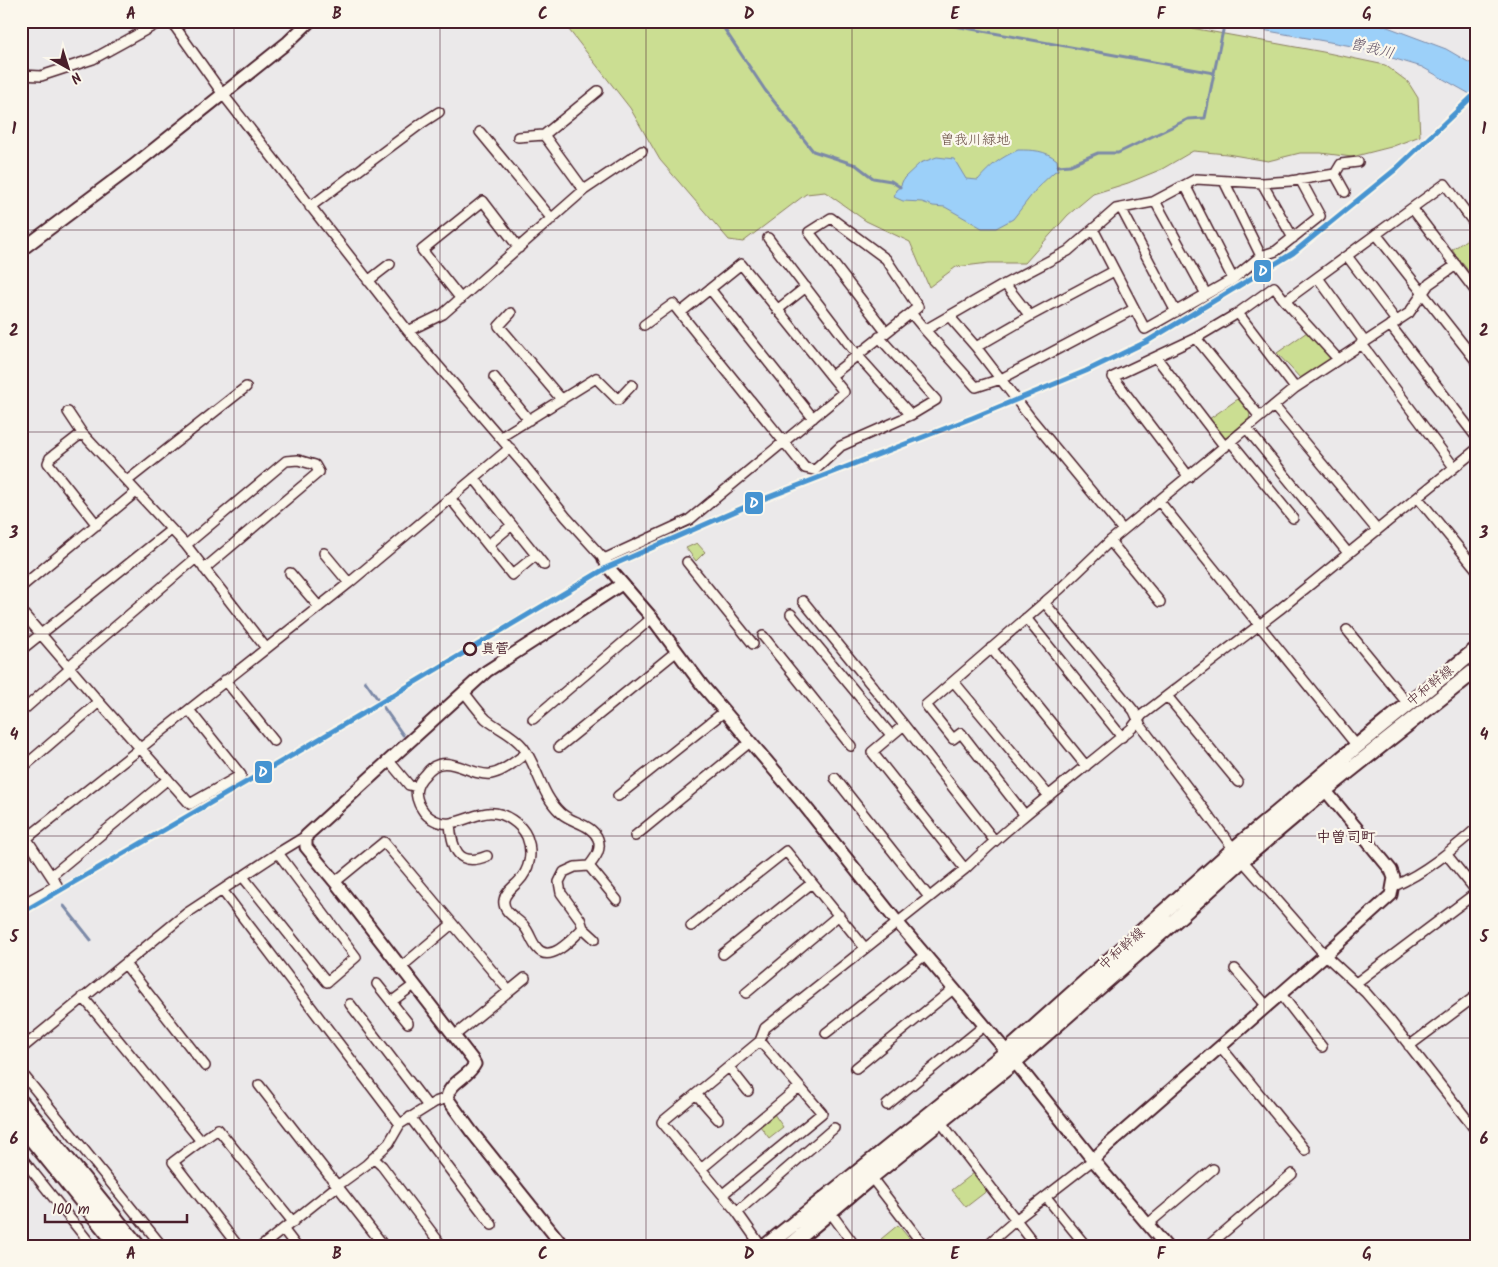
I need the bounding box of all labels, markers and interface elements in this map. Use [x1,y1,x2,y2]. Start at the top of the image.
text: A [126,2,136,27]
text: B [332,2,342,27]
text: C [538,2,548,27]
text: D [744,2,755,27]
text: E [951,2,961,27]
text: F [1157,2,1167,27]
text: G [1362,2,1372,27]
water label: 曽我川 [1347,32,1397,66]
north arrow [42,42,92,92]
text: N [65,66,86,89]
text: 1 [12,117,17,142]
text: 1 [1482,117,1487,142]
park label: 曽我川緑地 [940,129,1010,151]
line badge: D [1253,259,1272,283]
text: D [1258,261,1268,283]
text: 2 [9,319,19,344]
text: 2 [1479,319,1489,344]
line badge: D [744,491,764,515]
text: D [749,493,759,515]
text: 3 [9,521,19,546]
text: 3 [1479,521,1489,546]
place label: 真菅 [481,638,509,660]
marker: 真菅 [463,642,477,656]
street label: 中和幹線 [1401,660,1459,712]
text: 4 [10,723,19,748]
text: 4 [1480,723,1489,748]
line badge: D [254,760,273,784]
text: D [258,762,268,784]
district label: 中曽司町 [1316,826,1376,850]
street label: 中和幹線 [1094,922,1150,976]
text: 5 [9,925,20,950]
text: 5 [1479,925,1490,950]
text: 6 [10,1127,19,1152]
text: 6 [1480,1127,1489,1152]
scale bar [45,1192,188,1224]
text: 100 m [52,1198,90,1222]
text: A [126,1242,136,1267]
text: B [332,1242,342,1267]
text: C [538,1242,548,1267]
text: D [744,1242,755,1267]
text: E [951,1242,961,1267]
text: F [1157,1242,1167,1267]
text: G [1362,1242,1372,1267]

